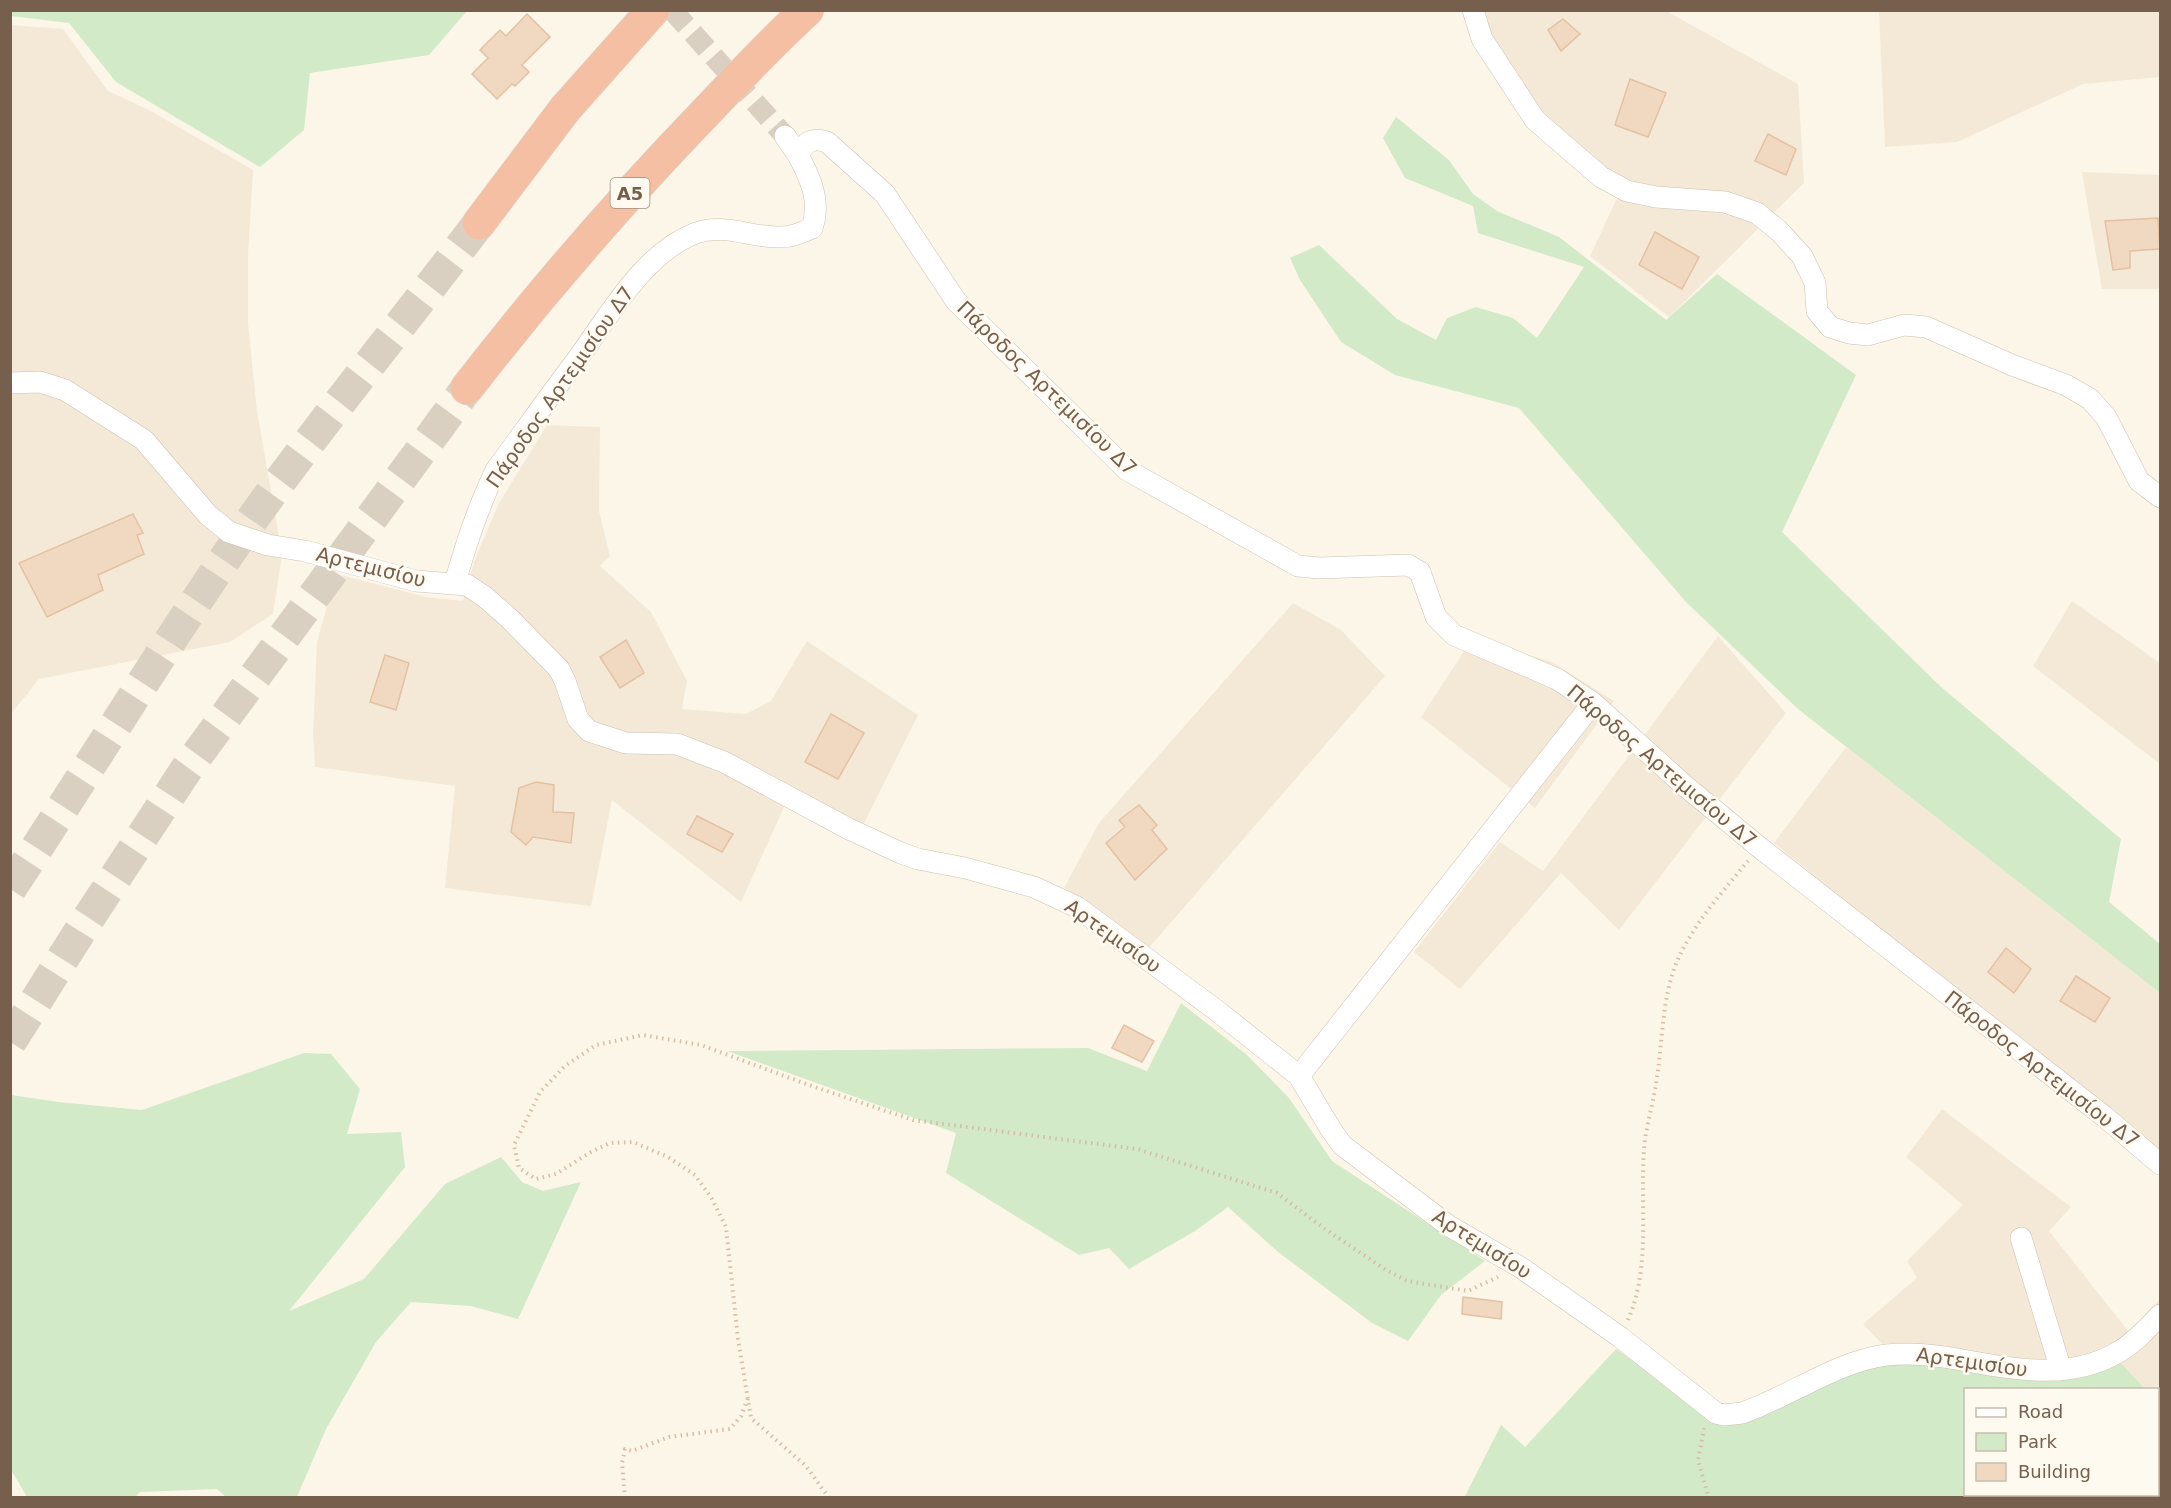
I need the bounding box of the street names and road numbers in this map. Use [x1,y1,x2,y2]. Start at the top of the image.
road number: Α5 [610,178,650,208]
street label: Πάροδος Αρτεμισίου Δ7 [481,282,639,492]
street label: Πάροδος Αρτεμισίου Δ7 [952,296,1142,480]
street label: Αρτεμισίου [314,542,428,592]
street label: Πάροδος Αρτεμισίου Δ7 [1562,680,1762,852]
street label: Αρτεμισίου [1060,894,1166,978]
street label: Πάροδος Αρτεμισίου Δ7 [1940,986,2144,1152]
street label: Αρτεμισίου [1428,1204,1536,1284]
street label: Αρτεμισίου [1915,1342,2029,1382]

